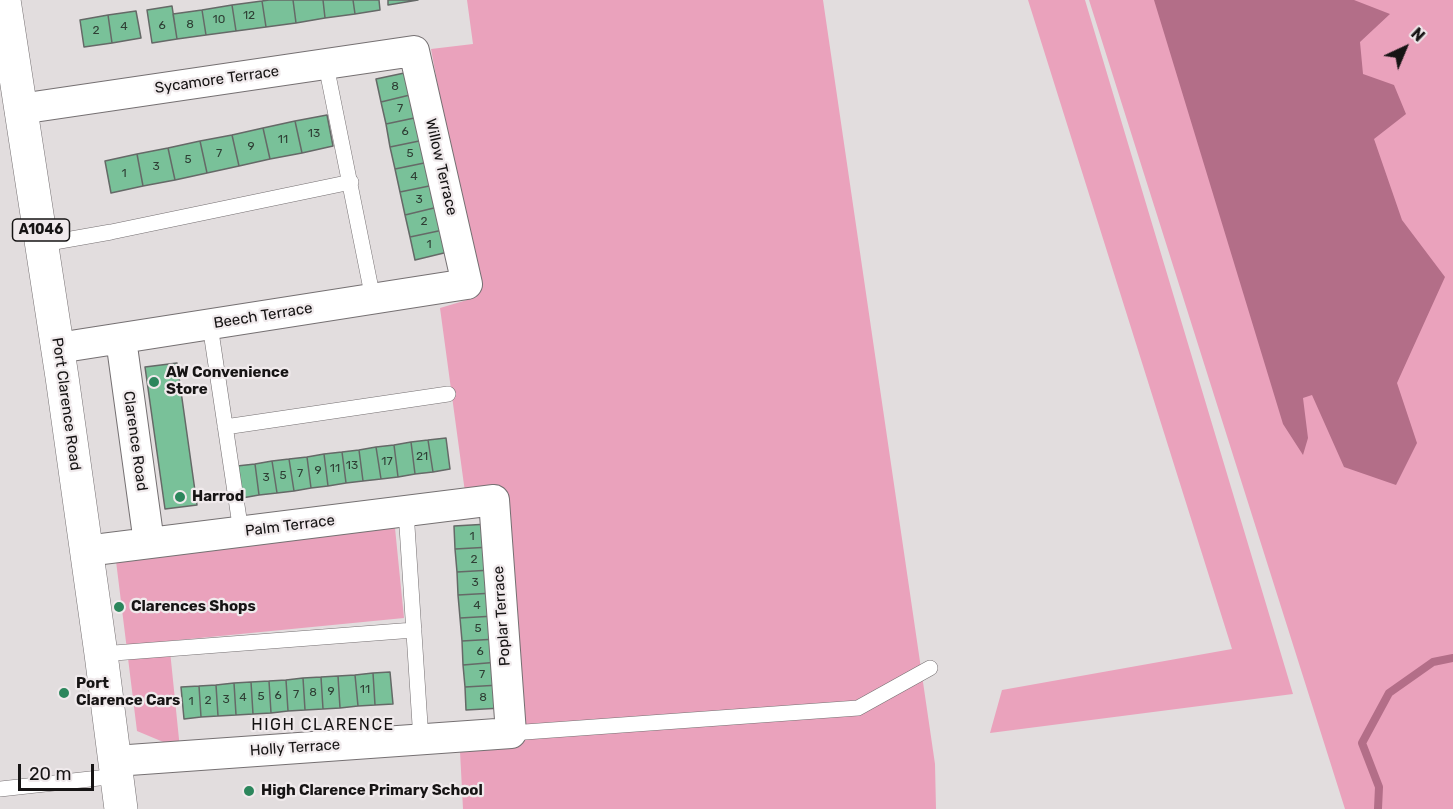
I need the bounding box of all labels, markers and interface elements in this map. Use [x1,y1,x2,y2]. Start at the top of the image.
house number: 12 [243,9,255,23]
house number: 10 [213,13,225,27]
house number: 8 [186,18,194,32]
north arrow [1375,18,1435,78]
house number: 6 [158,19,166,33]
house number: 4 [120,20,128,34]
house number: 2 [92,24,100,38]
text: N [1407,24,1429,46]
street label: Sycamore Terrace [154,62,280,98]
house number: 8 [391,80,399,94]
house number: 7 [397,102,403,116]
street label: Willow Terrace [421,117,461,217]
house number: 6 [401,125,409,139]
house number: 13 [308,127,320,141]
house number: 11 [278,133,288,147]
house number: 9 [247,140,255,154]
house number: 7 [216,147,222,161]
house number: 5 [406,147,414,161]
house number: 5 [184,153,192,167]
house number: 3 [152,160,160,174]
house number: 1 [121,167,127,181]
house number: 4 [410,170,418,184]
house number: 3 [415,193,423,207]
house number: 2 [420,215,428,229]
road number: A1046 [12,219,70,241]
house number: 1 [426,238,432,252]
street label: Beech Terrace [212,299,314,333]
street label: Port Clarence Road [48,336,84,472]
place label: AW Convenience Store [166,364,289,399]
marker: AW Convenience Store [147,375,161,389]
street label: Clarence Road [119,390,151,492]
house number: 21 [416,450,428,464]
house number: 17 [381,455,393,469]
house number: 13 [346,459,358,473]
house number: 11 [330,462,340,476]
house number: 9 [314,464,322,478]
house number: 7 [297,467,303,481]
house number: 5 [279,469,287,483]
house number: 3 [262,471,270,485]
place label: Harrod [192,488,244,506]
marker: Harrod [173,490,187,504]
street label: Palm Terrace [244,512,336,540]
house number: 1 [469,530,475,544]
house number: 2 [470,553,478,567]
street label: Poplar Terrace [490,565,514,667]
house number: 3 [471,576,479,590]
place label: Clarences Shops [131,598,256,616]
house number: 4 [473,599,481,613]
marker: Clarences Shops [112,600,126,614]
house number: 5 [474,622,482,636]
house number: 6 [476,645,484,659]
house number: 7 [479,668,485,682]
place label: Port Clarence Cars [76,675,180,710]
house number: 11 [360,683,370,697]
house number: 9 [327,685,335,699]
marker: Port Clarence Cars [57,686,71,700]
house number: 8 [309,686,317,700]
house number: 7 [293,688,299,702]
house number: 6 [274,689,282,703]
house number: 5 [257,690,265,704]
house number: 4 [239,691,247,705]
house number: 8 [479,691,487,705]
house number: 3 [222,693,230,707]
house number: 2 [204,694,212,708]
house number: 1 [188,695,194,709]
district label: HIGH CLARENCE [251,715,395,735]
street label: Holly Terrace [249,736,341,760]
scale bar [21,752,98,790]
text: 20 m [29,763,71,785]
place label: High Clarence Primary School [261,782,483,800]
marker: High Clarence Primary School [242,784,256,798]

